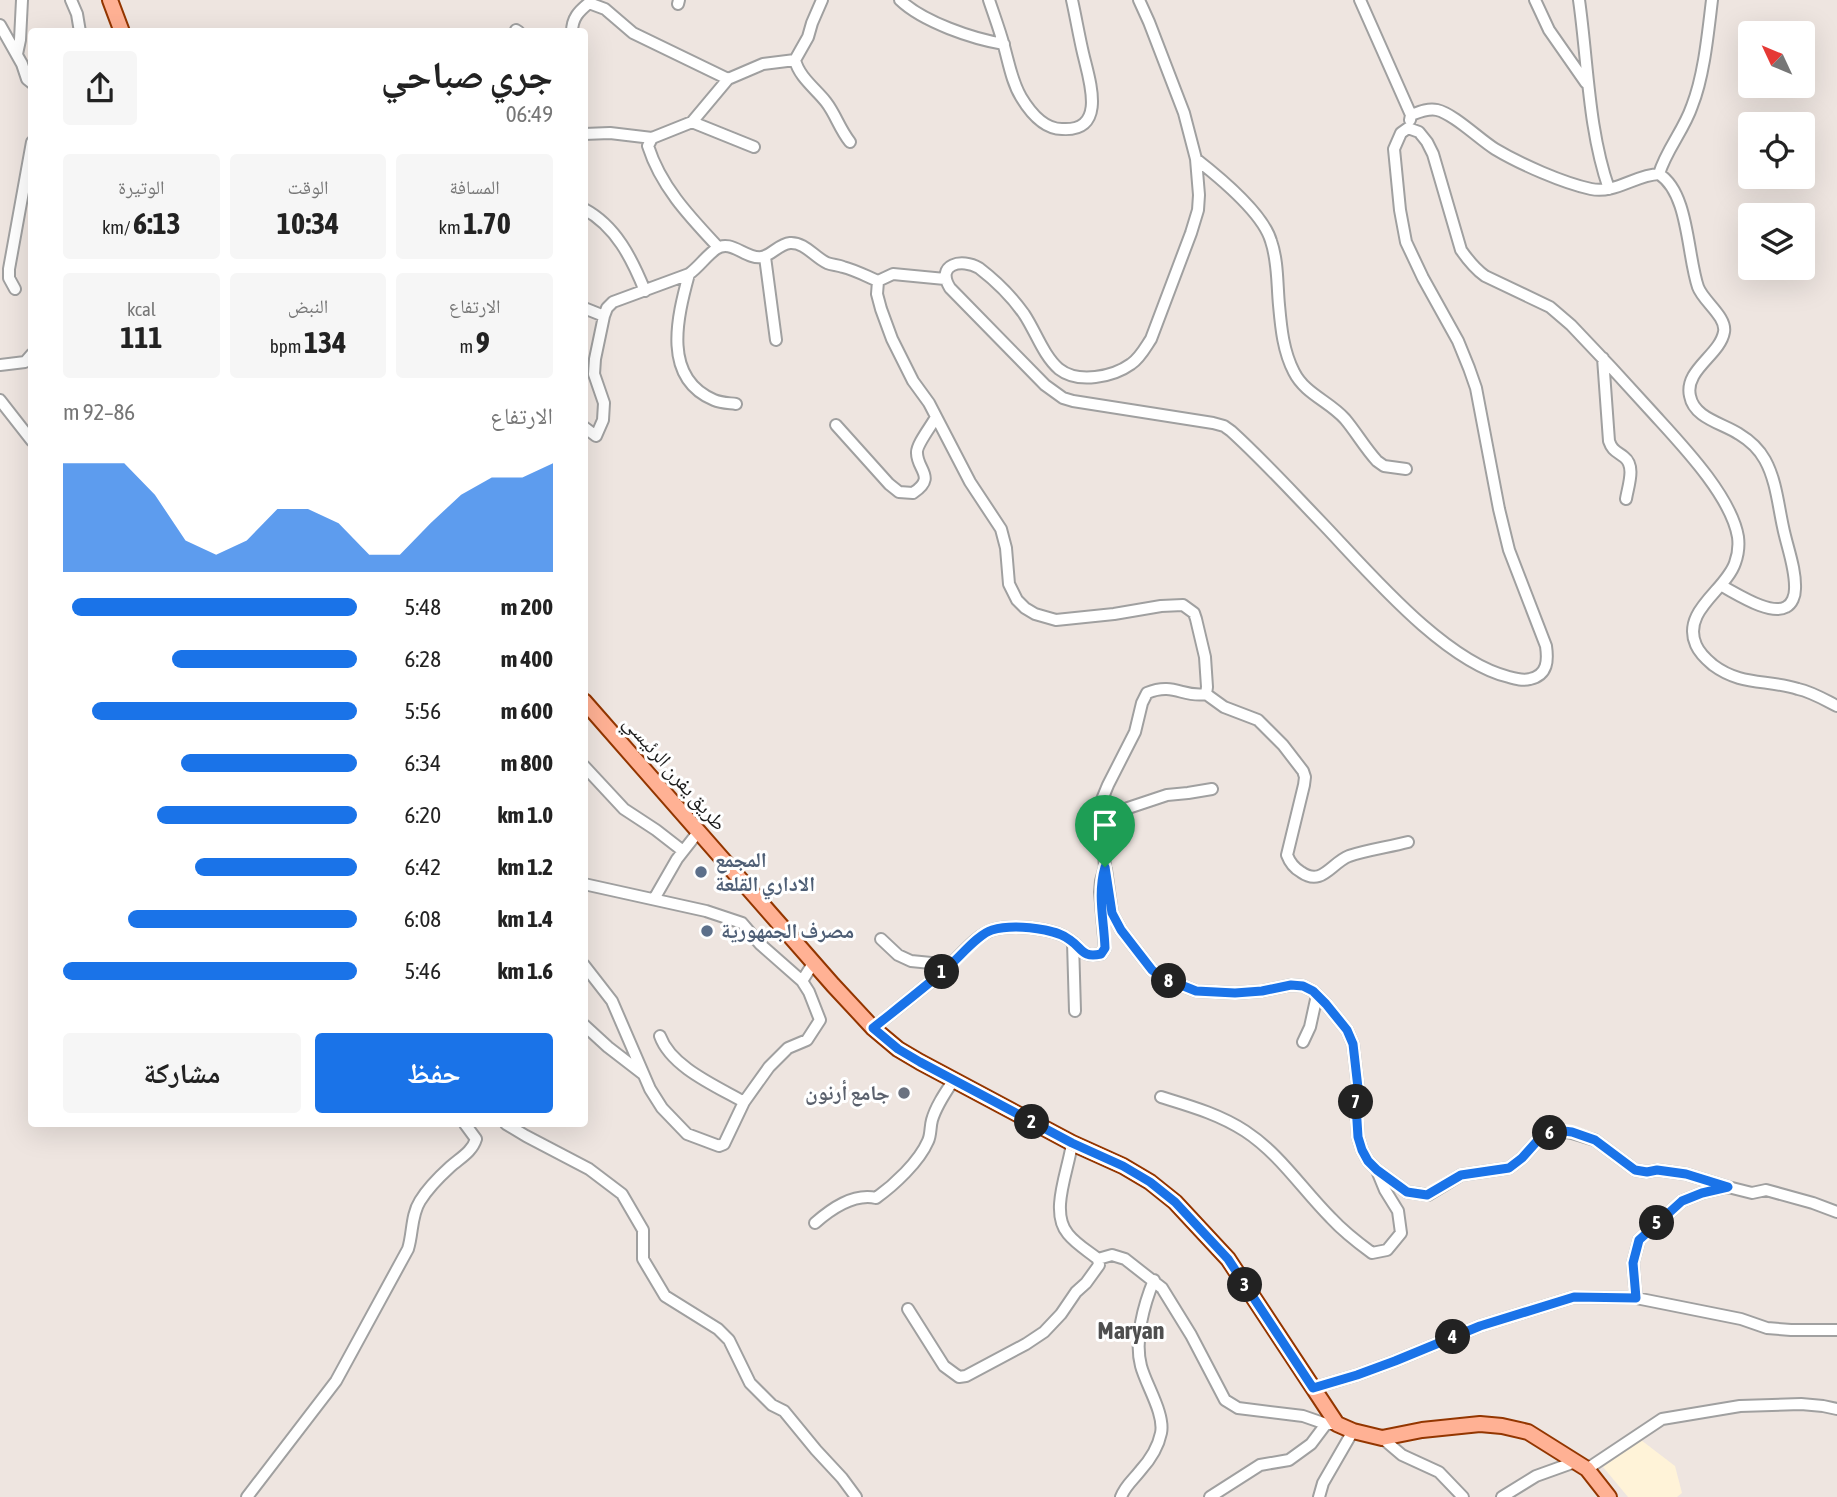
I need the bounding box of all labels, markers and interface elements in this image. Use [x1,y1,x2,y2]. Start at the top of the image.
north arrow [1738,21,1815,98]
map controls [1738,21,1815,280]
button: share [63,51,137,125]
text: جري صباحي [381,53,553,96]
text: 06:49 [506,101,553,127]
button: locate [1738,112,1815,189]
text: الوتيرة [118,176,164,198]
text: الوقت [288,176,328,198]
text: المسافة [449,176,500,198]
button: layers [1738,203,1815,280]
text: 6:13 [133,206,181,240]
text: 10:34 [277,206,339,240]
text: 1.70 [463,206,511,240]
text: /km [102,216,133,238]
text: km [439,216,463,238]
text: النبض [288,295,328,317]
text: الارتفاع [449,295,501,317]
text: kcal [127,298,156,320]
text: 111 [120,320,162,354]
text: 134 [304,325,346,359]
text: 9 [476,325,490,359]
text: bpm [270,335,304,357]
text: m [459,335,476,357]
text: 86–92 m [63,399,135,425]
text: الارتفاع [490,403,553,429]
text: 5:48 [404,594,441,620]
text: 200 m [501,594,553,620]
text: 6:28 [404,646,441,672]
text: 400 m [501,646,553,672]
text: 5:56 [404,698,441,724]
text: 600 m [501,698,553,724]
street label: طريق يفرن الرئيسي [615,710,732,838]
text: 6:34 [404,750,441,776]
text: 800 m [501,750,553,776]
pin [1075,795,1135,867]
text: 6:20 [404,802,441,828]
text: 1.0 km [497,802,553,828]
icon: arrive [1086,806,1124,844]
place label: المجمع الاداري القلعة [715,847,815,900]
text: 6:42 [404,854,441,880]
text: 1.2 km [497,854,553,880]
marker: المجمع الاداري القلعة [693,864,709,880]
text: 6:08 [404,906,441,932]
text: 1.4 km [497,906,553,932]
place label: مصرف الجمهورية [721,918,854,943]
marker: مصرف الجمهورية [699,923,715,939]
pin: 1 [925,954,960,990]
text: 5:46 [404,958,441,984]
text: 1.6 km [497,958,553,984]
text: 1 [937,960,946,982]
pin: 8 [1152,964,1186,998]
text: 8 [1164,969,1173,991]
button: مشاركة [63,1033,301,1113]
button: حفظ [315,1033,553,1113]
place label: جامع أرنون [805,1079,890,1107]
pin: 7 [1338,1084,1374,1120]
marker: جامع أرنون [896,1085,912,1101]
text: 7 [1351,1090,1360,1112]
pin: 2 [1014,1104,1050,1140]
text: 2 [1027,1110,1036,1132]
pin: 6 [1532,1116,1568,1150]
text: 6 [1545,1121,1554,1143]
pin: 5 [1640,1206,1674,1240]
text: 5 [1652,1211,1661,1233]
pin: 3 [1228,1268,1262,1302]
text: 3 [1240,1273,1249,1295]
district label: Maryan [1098,1317,1164,1344]
pin: 4 [1436,1320,1470,1354]
text: 4 [1448,1325,1457,1347]

